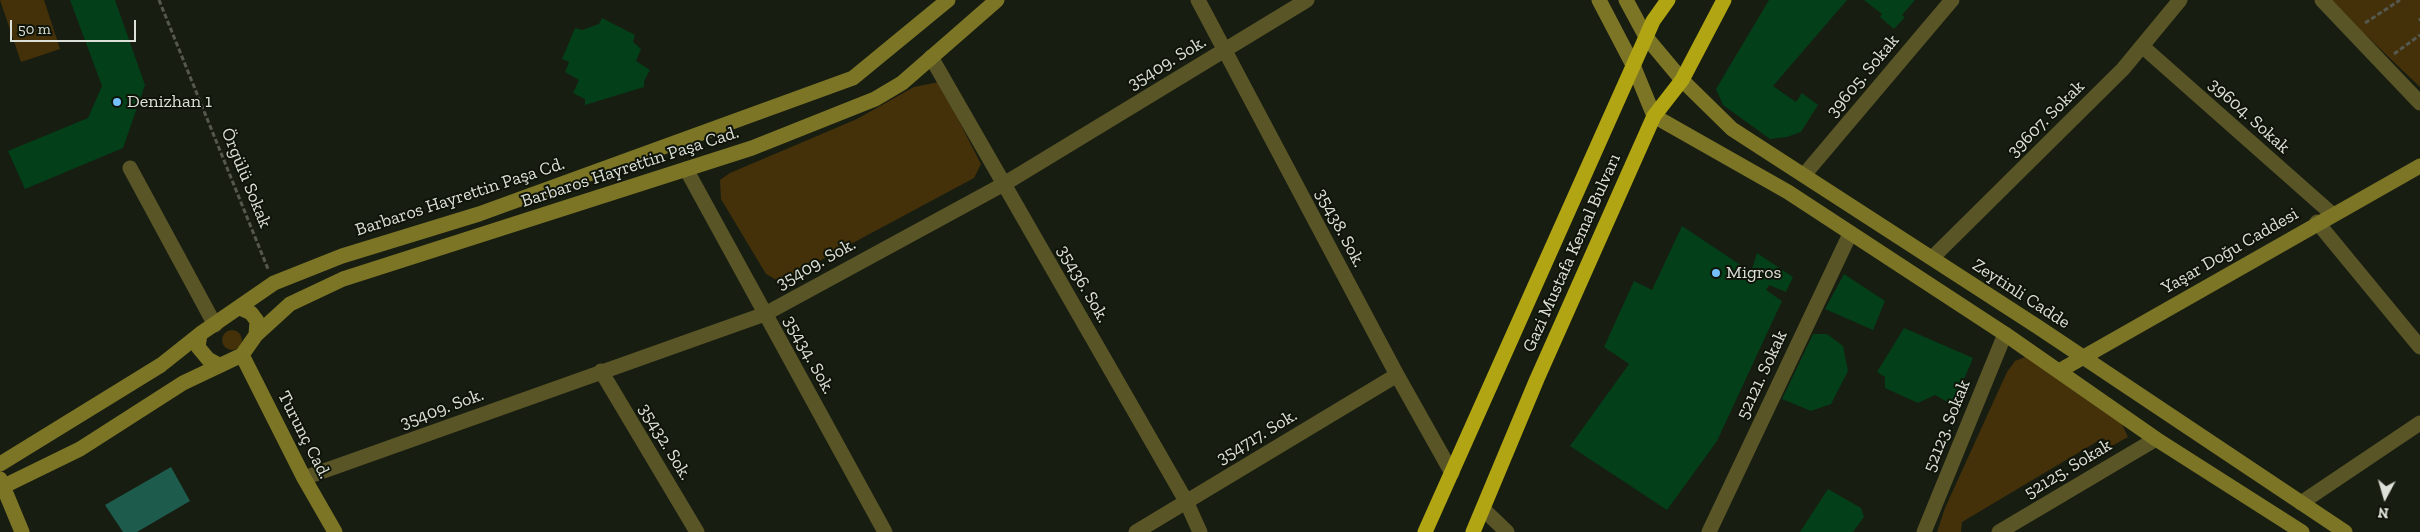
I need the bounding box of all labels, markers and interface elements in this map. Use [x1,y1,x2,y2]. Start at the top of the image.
scale bar [12,10,139,42]
text: 50 m [18,20,51,38]
street label: 39605. Sokak [1822,30,1904,122]
street label: 35409. Sok. [1124,31,1210,95]
street label: 39604. Sokak [2204,74,2294,158]
street label: 39607. Sokak [2003,76,2089,162]
place label: Denizhan 1 [127,91,212,113]
marker: Denizhan 1 [111,96,123,108]
street label: Barbaros Hayrettin Paşa Cad. [518,122,742,212]
street label: Örgülü Sokak [216,125,276,231]
street label: Gazi Mustafa Kemal Bulvarı [1518,151,1626,355]
street label: Barbaros Hayrettin Paşa Cd. [353,153,567,241]
street label: 35438. Sok. [1310,185,1370,271]
street label: Yaşar Doğu Caddesi [2158,203,2302,299]
street label: 35409. Sok. [772,233,860,295]
street label: 35436. Sok. [1052,241,1114,327]
street label: Zeytinli Cadde [1968,254,2074,334]
place label: Migros [1726,262,1781,284]
marker: Migros [1710,267,1722,279]
street label: 35434. Sok. [779,312,839,398]
street label: 52121. Sokak [1732,327,1792,423]
street label: 52123. Sokak [1919,377,1975,475]
street label: 35409. Sok. [397,384,487,434]
street label: Turunç Cad. [273,387,335,483]
street label: 35432. Sok. [634,400,696,484]
street label: 354717. Sok. [1213,405,1301,469]
street label: 52125. Sokak [2020,434,2116,504]
north arrow [2360,472,2410,522]
text: N [2377,503,2390,521]

